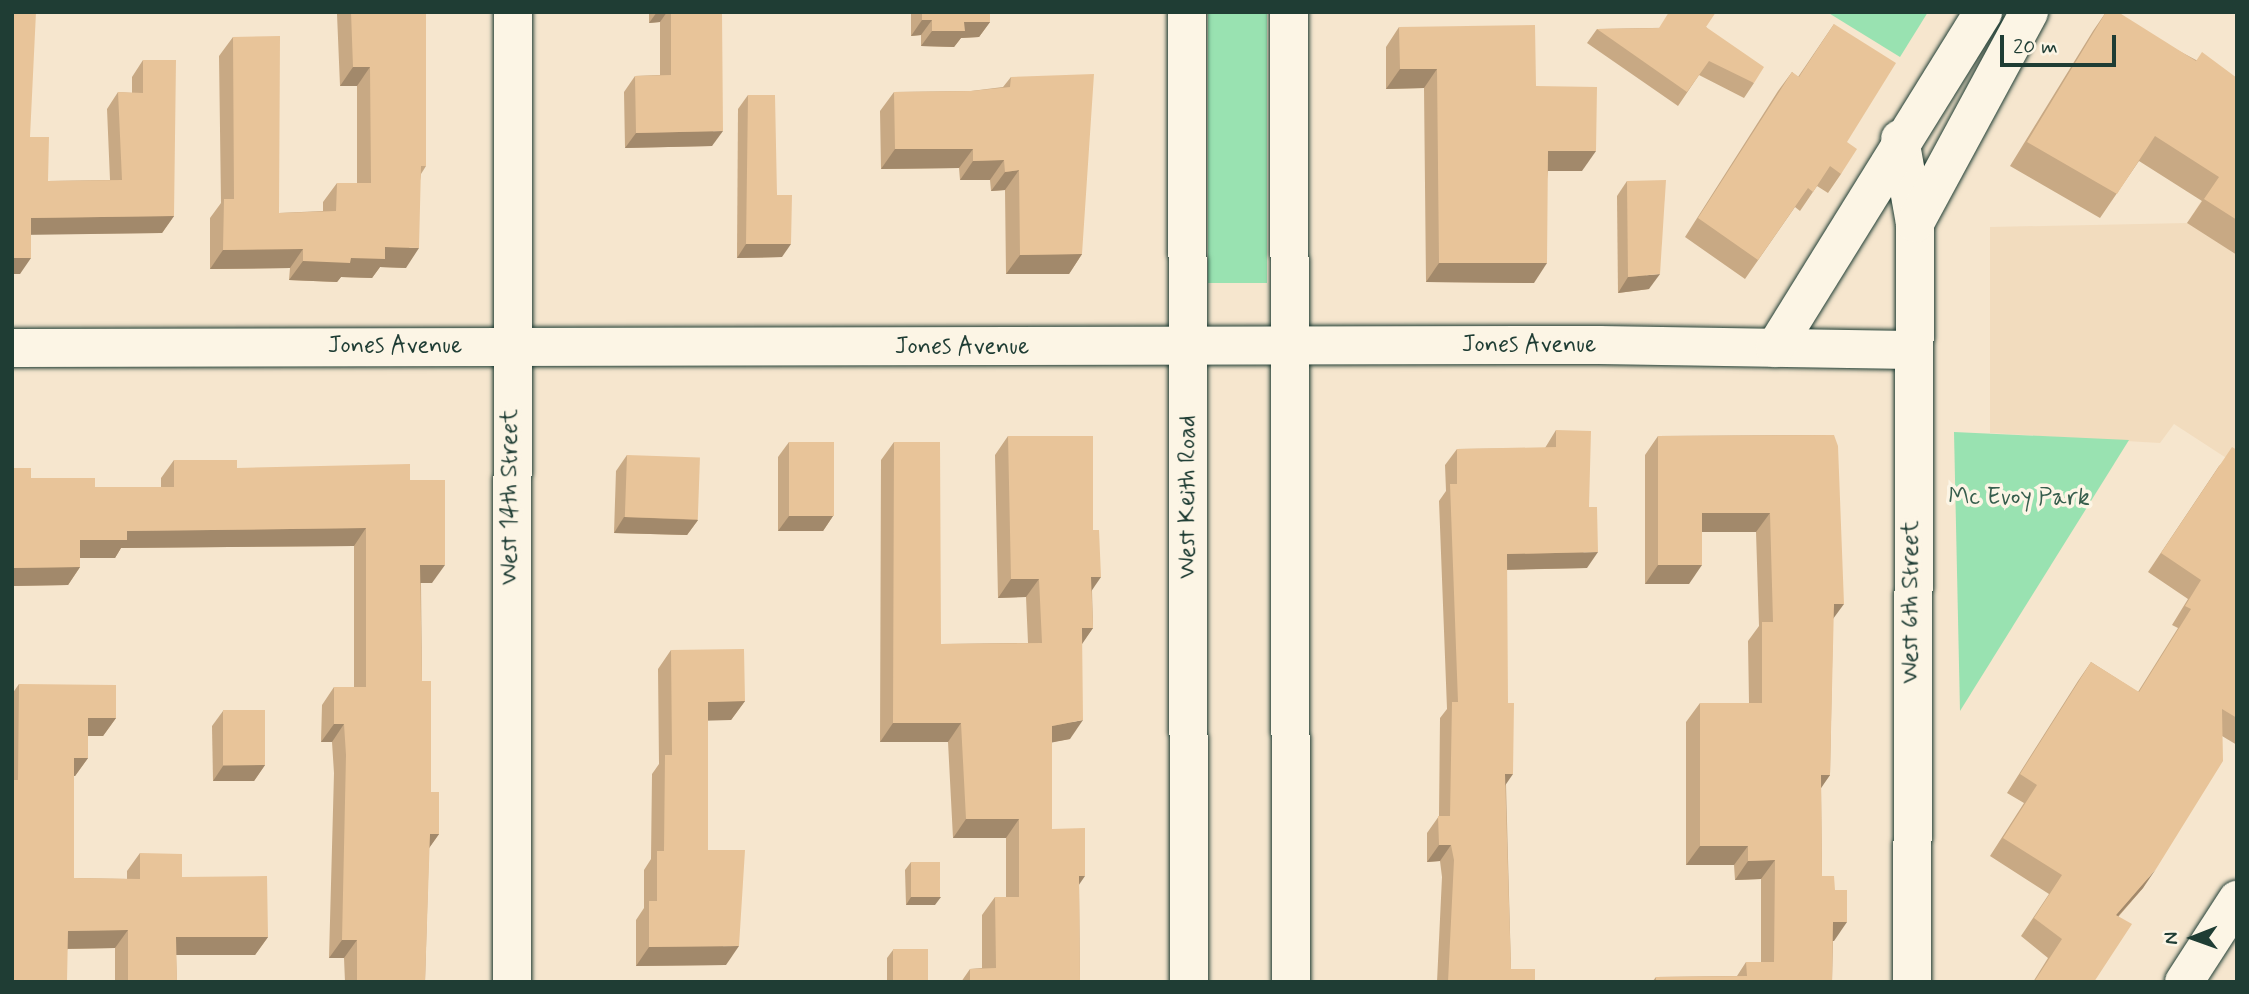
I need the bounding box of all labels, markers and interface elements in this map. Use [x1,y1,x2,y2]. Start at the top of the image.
scale bar [2004,21,2120,65]
text: 20 m [2013,33,2058,61]
street label: Jones Avenue [1460,331,1598,359]
street label: Jones Avenue [326,332,464,360]
street label: Jones Avenue [893,333,1031,361]
street label: West 14th Street [496,409,524,585]
street label: West Keith Road [1174,415,1202,579]
park label: Mc Evoy Park [1949,484,2089,512]
street label: West 6th Street [1897,520,1925,684]
north arrow [2158,903,2228,973]
text: N [2159,932,2184,945]

